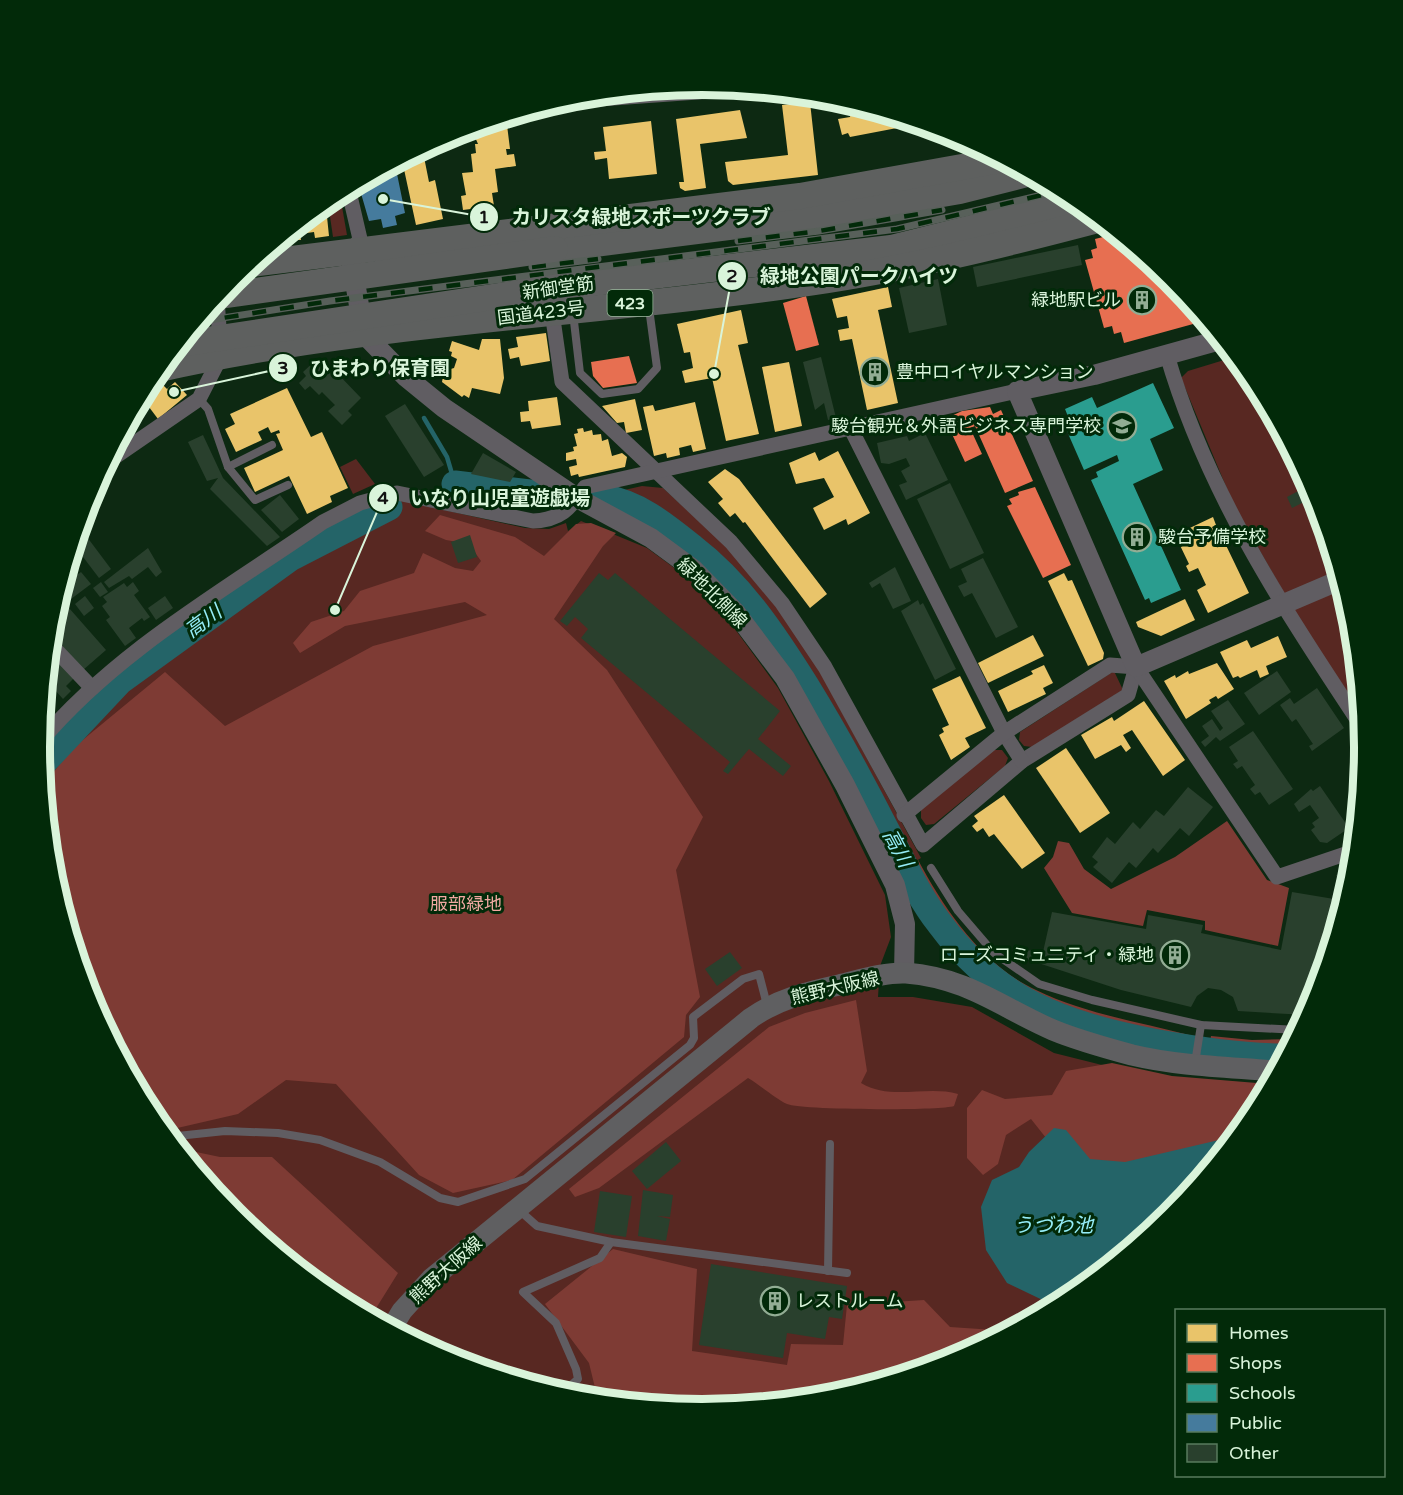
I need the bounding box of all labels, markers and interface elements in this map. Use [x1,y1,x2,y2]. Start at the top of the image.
callout: カリスタ緑地スポーツクラブ [469,198,783,236]
text: 1 [478,206,490,228]
text: カリスタ緑地スポーツクラブ [511,206,771,230]
callout: 緑地公園パークハイツ [717,257,971,295]
text: 2 [726,265,738,287]
text: 緑地公園パークハイツ [760,265,958,289]
street label: 新御堂筋 [521,272,595,304]
building icon: 緑地駅ビル [1126,284,1158,316]
place label: 緑地駅ビル [1031,289,1121,311]
road number: 423 [608,290,652,316]
street label: 国道423号 [496,297,586,329]
callout: ひまわり保育園 [268,349,462,387]
building icon: 豊中ロイヤルマンション [859,356,891,388]
text: 3 [277,357,289,379]
text: ひまわり保育園 [310,357,450,381]
place label: 豊中ロイヤルマンション [896,361,1093,383]
school or university icon: 駿台観光＆外語ビジネス専門学校 [1106,410,1138,442]
place label: 駿台観光＆外語ビジネス専門学校 [831,415,1101,437]
callout: いなり山児童遊戯場 [368,479,602,517]
text: 4 [377,487,389,509]
text: いなり山児童遊戯場 [410,487,590,511]
building icon: 駿台予備学校 [1121,521,1153,553]
place label: 駿台予備学校 [1158,526,1266,548]
street label: 緑地北側線 [672,553,752,633]
water label: 高川 [180,599,228,643]
water label: 高川 [877,825,918,874]
park label: 服部緑地 [430,893,502,915]
building icon: ローズコミュニティ・緑地 [1159,939,1191,971]
place label: ローズコミュニティ・緑地 [940,944,1154,966]
street label: 熊野大阪線 [789,967,881,1009]
water label: うづわ池 [1013,1214,1095,1238]
street label: 熊野大阪線 [405,1232,487,1308]
building icon: レストルーム [759,1285,791,1317]
place label: レストルーム [796,1290,903,1312]
legend [1175,1309,1385,1477]
text: Homes [1229,1322,1289,1344]
text: Shops [1229,1352,1282,1374]
text: Schools [1229,1382,1296,1404]
text: Public [1229,1412,1282,1434]
text: Other [1229,1442,1279,1464]

